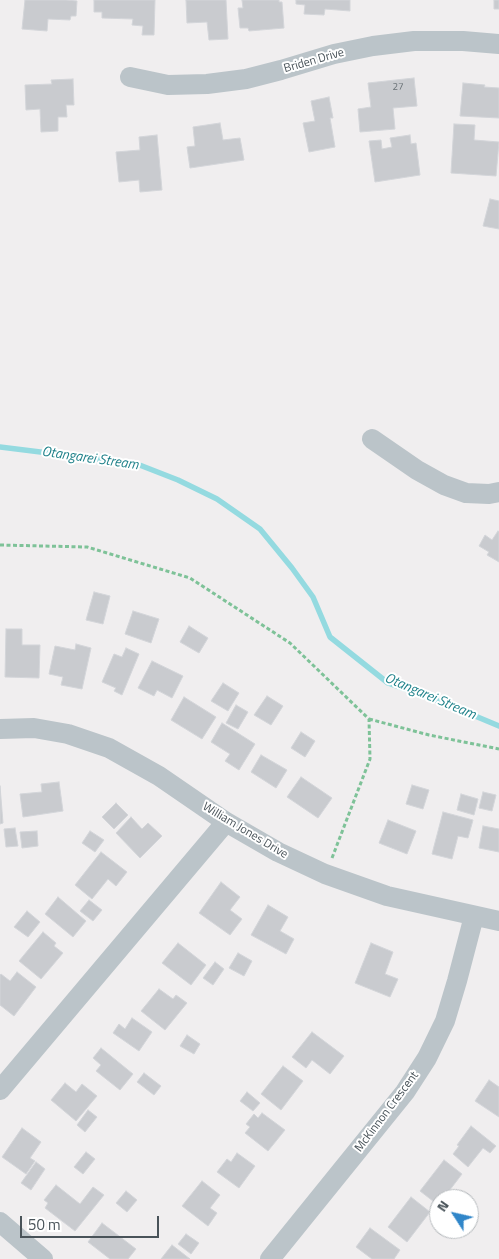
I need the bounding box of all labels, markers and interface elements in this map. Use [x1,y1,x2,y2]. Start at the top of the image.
street label: Briden Drive [282,46,346,76]
house number: 27 [392,82,404,94]
water label: Otangarei Stream [41,444,139,474]
water label: Otangarei Stream [382,670,478,724]
street label: William Jones Drive [200,800,290,862]
street label: McKinnon Crescent [352,1069,422,1155]
north arrow [429,1189,479,1239]
text: N [431,1196,454,1216]
scale bar [22,1206,161,1238]
text: 50 m [28,1213,61,1236]

